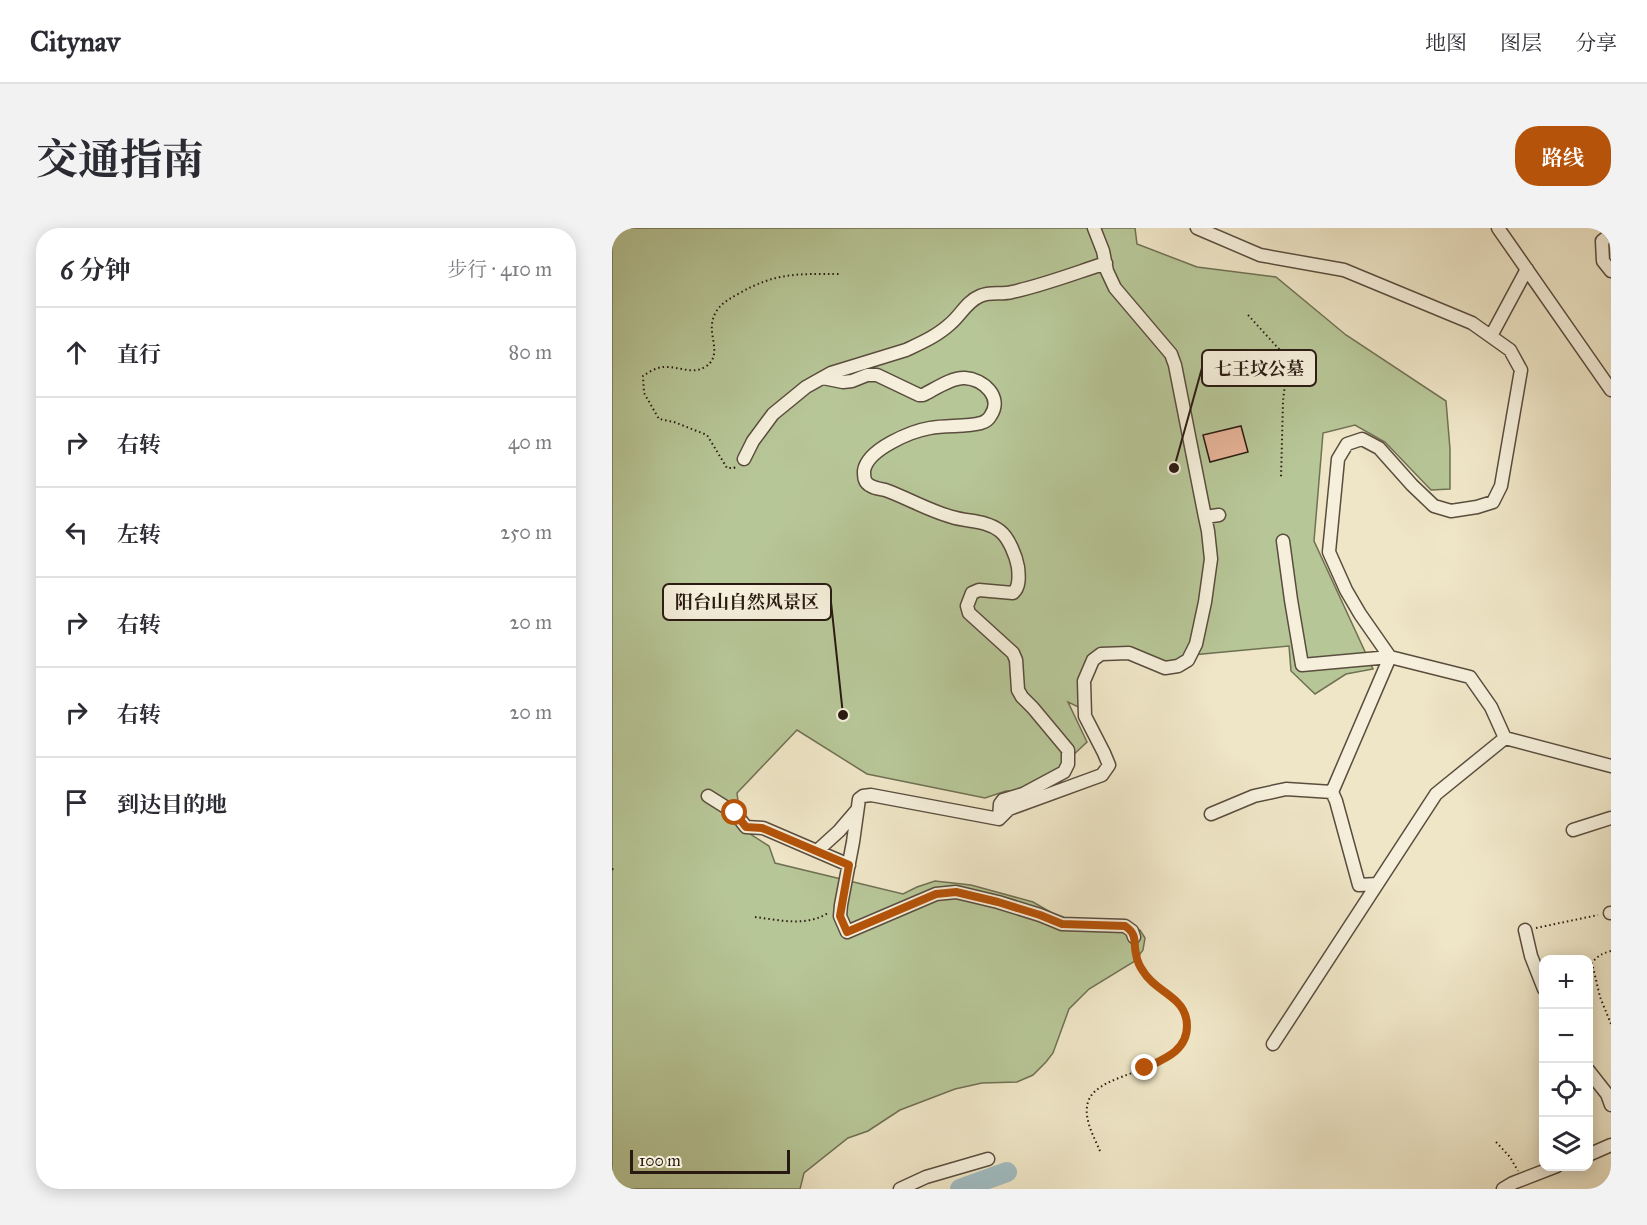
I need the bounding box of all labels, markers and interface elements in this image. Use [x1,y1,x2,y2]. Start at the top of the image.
text: Citynav [30,24,120,59]
text: 地图 [1425,30,1467,56]
text: 图层 [1500,30,1542,56]
text: 分享 [1575,30,1617,56]
button: 路线 [1515,126,1611,186]
text: 交通指南 [36,134,204,186]
text: 6 分钟 [60,254,131,286]
text: 步行 · 410 m [447,257,552,281]
icon: ahead [60,336,93,369]
text: 80 m [509,340,552,364]
text: 直行 [117,341,161,368]
callout: 七王坟公墓 [1202,350,1316,386]
text: 七王坟公墓 [1214,358,1304,380]
icon: right [60,426,93,459]
text: 40 m [508,430,552,454]
text: 右转 [117,431,161,458]
icon: left [60,516,93,549]
text: 250 m [500,520,552,544]
text: 左转 [117,521,161,548]
callout: 阳台山自然风景区 [663,584,831,620]
text: 阳台山自然风景区 [675,591,819,613]
icon: right [60,606,93,639]
text: 20 m [509,610,552,634]
text: 右转 [117,611,161,638]
icon: right [60,696,93,729]
text: 20 m [509,700,552,724]
text: 右转 [117,701,161,728]
icon: arrive [60,786,93,819]
text: 到达目的地 [117,791,227,818]
route start [721,799,747,825]
map controls [1539,955,1593,1171]
button: + [1539,955,1593,1009]
button: − [1539,1009,1593,1063]
route end [1131,1054,1157,1080]
button: locate [1539,1063,1593,1117]
button: layers [1539,1117,1593,1171]
scale bar [630,1147,790,1174]
text: 100 m [639,1151,681,1170]

